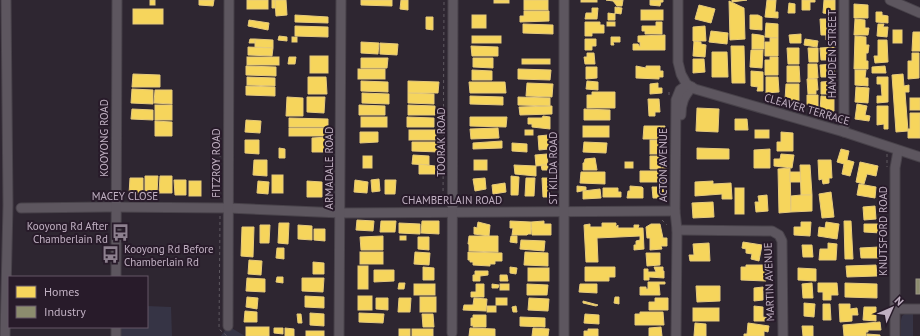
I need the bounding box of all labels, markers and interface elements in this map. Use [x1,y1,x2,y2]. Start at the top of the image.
street label: HAMPDEN STREET [825,10,839,98]
street label: CLEAVER TERRACE [763,90,851,128]
street label: KOOYONG ROAD [97,99,111,177]
street label: TOORAK ROAD [434,107,448,177]
street label: ARMADALE ROAD [322,127,336,209]
street label: FITZROY ROAD [209,128,223,198]
street label: ACTON AVENUE [656,128,670,202]
street label: ST KILDA ROAD [546,132,560,204]
street label: KNUTSFORD ROAD [876,186,890,276]
street label: MACEY CLOSE [92,189,158,203]
street label: CHAMBERLAIN ROAD [402,193,502,207]
place label: Kooyong Rd After Chamberlain Rd [27,219,108,246]
bus stop icon: Kooyong Rd After Chamberlain Rd [111,222,131,242]
place label: Kooyong Rd Before Chamberlain Rd [124,242,214,269]
street label: MARTIN AVENUE [761,242,777,322]
bus stop icon: Kooyong Rd Before Chamberlain Rd [101,245,121,265]
legend [8,276,148,328]
text: Homes [44,284,79,299]
north arrow [872,288,912,328]
text: N [892,293,907,308]
text: Industry [44,304,86,319]

